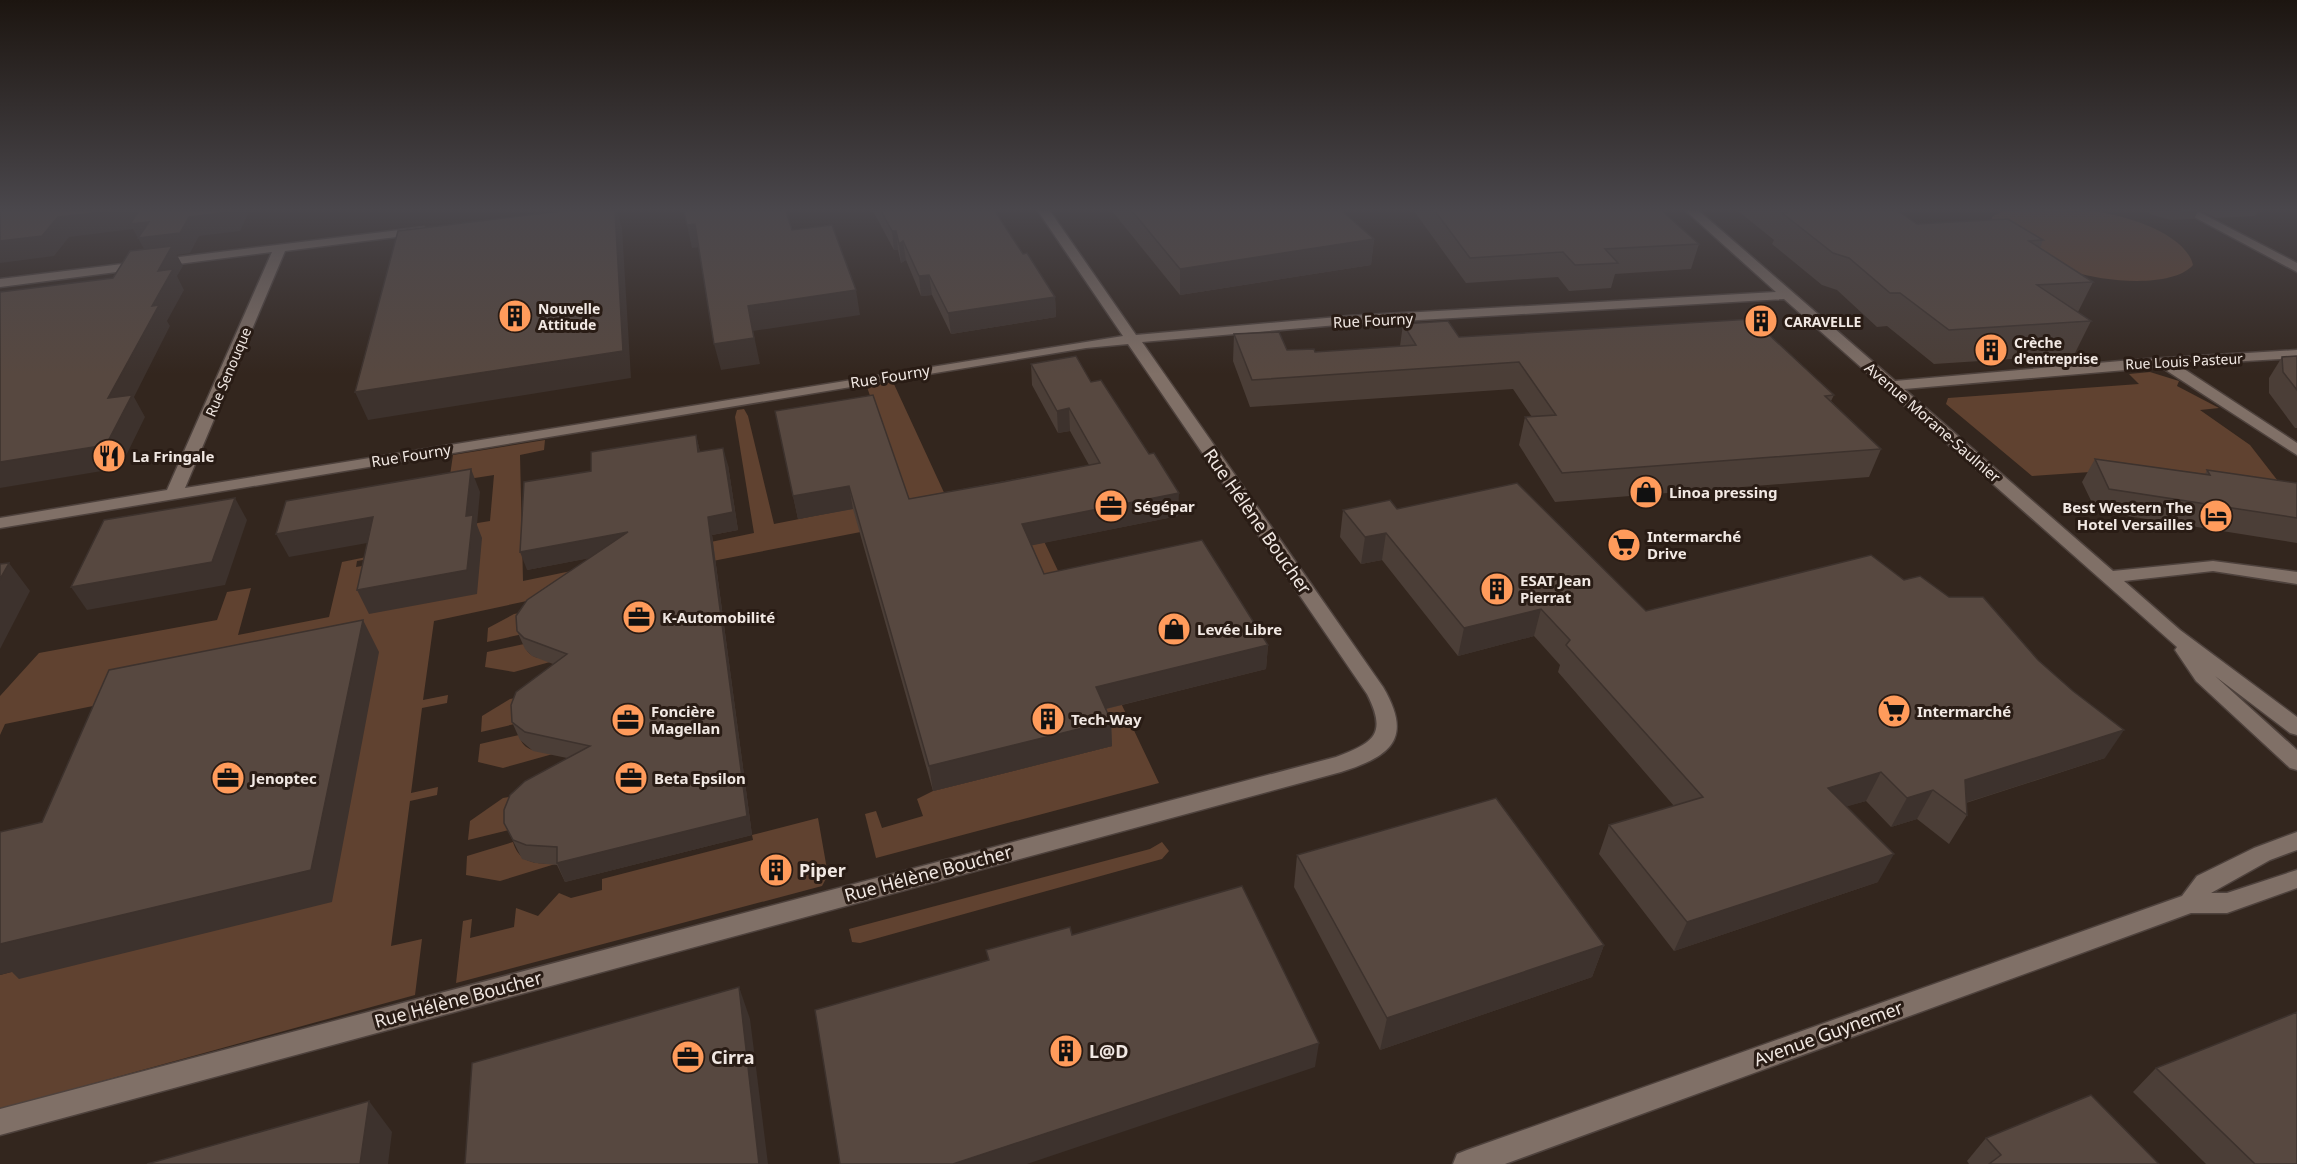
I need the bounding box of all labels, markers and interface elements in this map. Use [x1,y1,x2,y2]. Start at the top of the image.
building icon: Nouvelle Attitude [497,298,533,334]
place label: Nouvelle Attitude [538,299,600,334]
building icon: CARAVELLE [1743,303,1779,339]
street label: Rue Fourny [1332,308,1414,332]
place label: CARAVELLE [1784,312,1862,331]
street label: Rue Senouque [201,324,255,420]
building icon: Crèche d'entreprise [1973,332,2009,368]
place label: Crèche d'entreprise [2014,333,2098,368]
street label: Rue Louis Pasteur [2125,348,2243,374]
street label: Avenue Morane-Saulnier [1861,357,2005,487]
street label: Rue Fourny [849,360,932,392]
restaurant icon: La Fringale [91,438,127,474]
street label: Rue Fourny [370,439,453,471]
street label: Rue Hélène Boucher [1199,443,1318,599]
place label: La Fringale [132,446,214,466]
shop icon: Linoa pressing [1628,474,1664,510]
place label: Linoa pressing [1669,482,1778,502]
office icon: Ségépar [1093,488,1129,524]
place label: Ségépar [1134,496,1195,516]
place label: Best Western The Hotel Versailles [2062,497,2193,534]
hotel icon: Best Western The Hotel Versailles [2198,498,2234,534]
place label: Intermarché Drive [1647,526,1741,563]
supermarket icon: Intermarché Drive [1606,527,1642,563]
place label: ESAT Jean Pierrat [1520,570,1591,607]
building icon: ESAT Jean Pierrat [1479,571,1515,607]
office icon: K-Automobilité [621,599,657,635]
place label: K-Automobilité [662,607,775,627]
shop icon: Levée Libre [1156,611,1192,647]
place label: Levée Libre [1197,619,1282,639]
supermarket icon: Intermarché [1876,693,1912,729]
place label: Foncière Magellan [651,701,720,738]
building icon: Tech-Way [1030,701,1066,737]
place label: Intermarché [1917,701,2011,721]
office icon: Foncière Magellan [610,702,646,738]
place label: Tech-Way [1071,709,1142,729]
office icon: Jenoptec [210,760,246,796]
office icon: Beta Epsilon [613,760,649,796]
place label: Jenoptec [249,768,317,788]
place label: Beta Epsilon [654,768,746,788]
street label: Rue Hélène Boucher [842,839,1015,907]
building icon: Piper [758,852,794,888]
place label: Piper [799,858,846,882]
street label: Rue Hélène Boucher [372,965,545,1033]
street label: Avenue Guynemer [1750,995,1906,1071]
building icon: L@D [1048,1033,1084,1069]
office icon: Cirra [670,1039,706,1075]
place label: L@D [1089,1039,1128,1063]
place label: Cirra [711,1045,754,1069]

